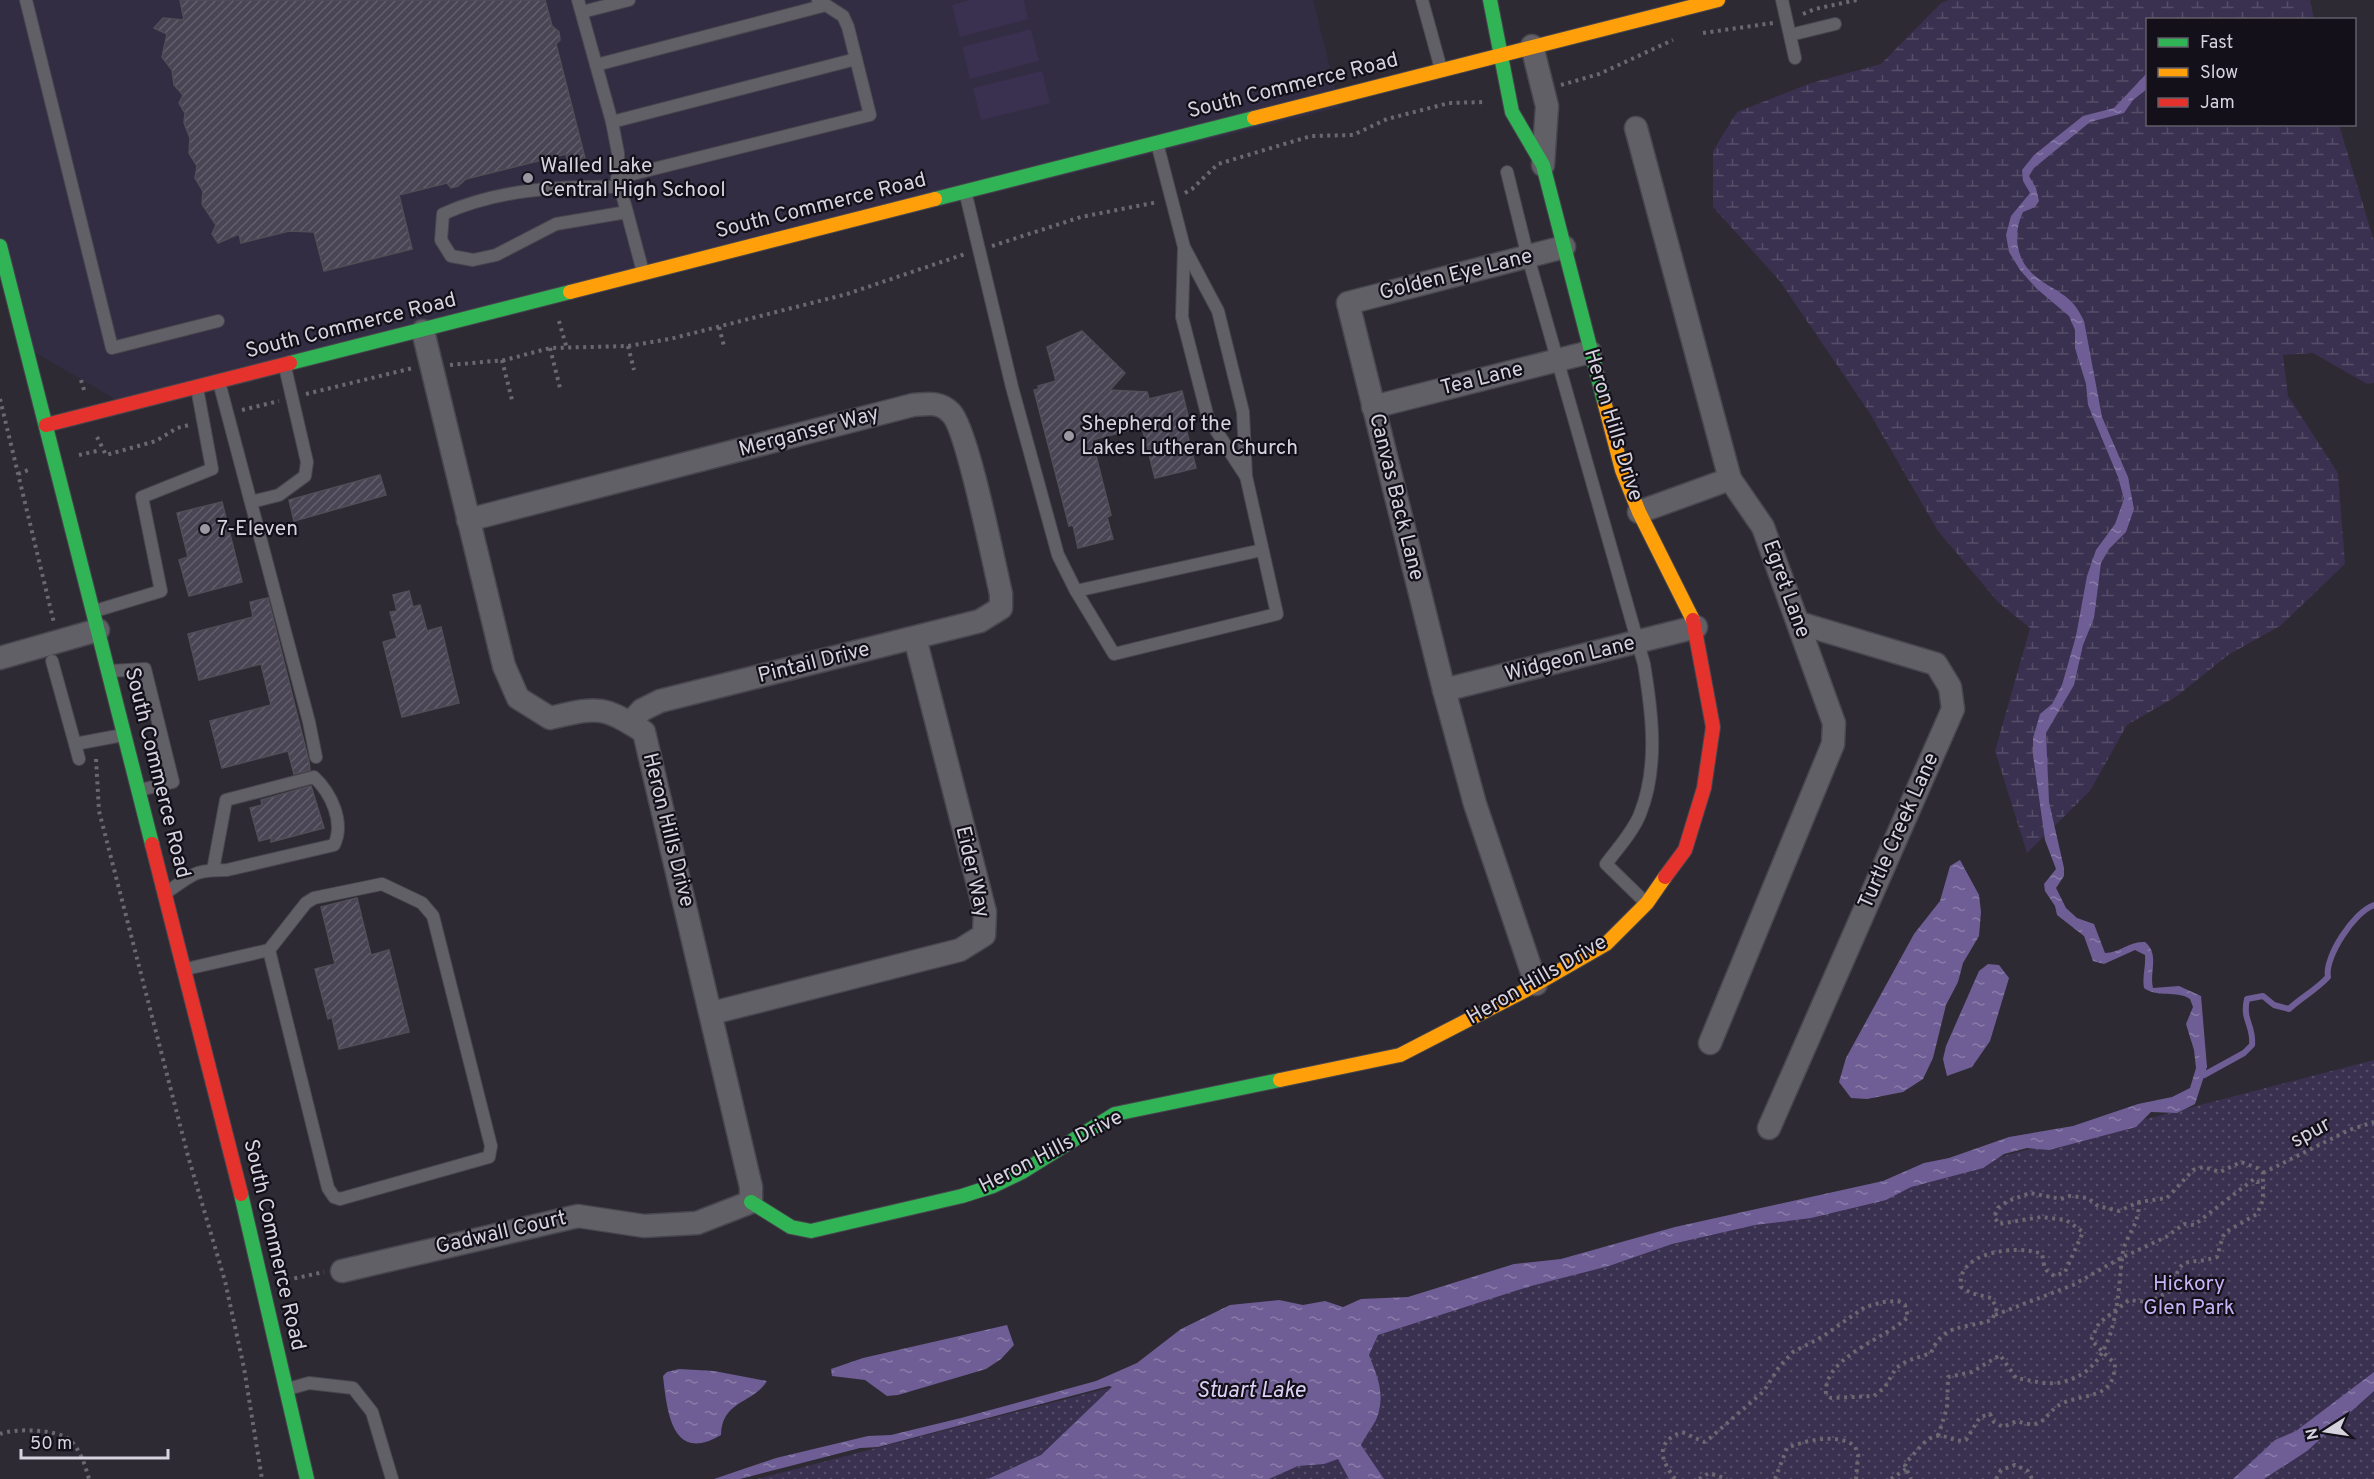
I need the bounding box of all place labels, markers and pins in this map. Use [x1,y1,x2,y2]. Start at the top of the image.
place label: Walled Lake Central High School [540,153,726,204]
marker: Walled Lake Central High School [521,171,535,185]
place label: Shepherd of the Lakes Lutheran Church [1081,411,1298,462]
marker: Shepherd of the Lakes Lutheran Church [1062,429,1076,443]
place label: 7-Eleven [217,516,298,543]
marker: 7-Eleven [198,522,212,536]

